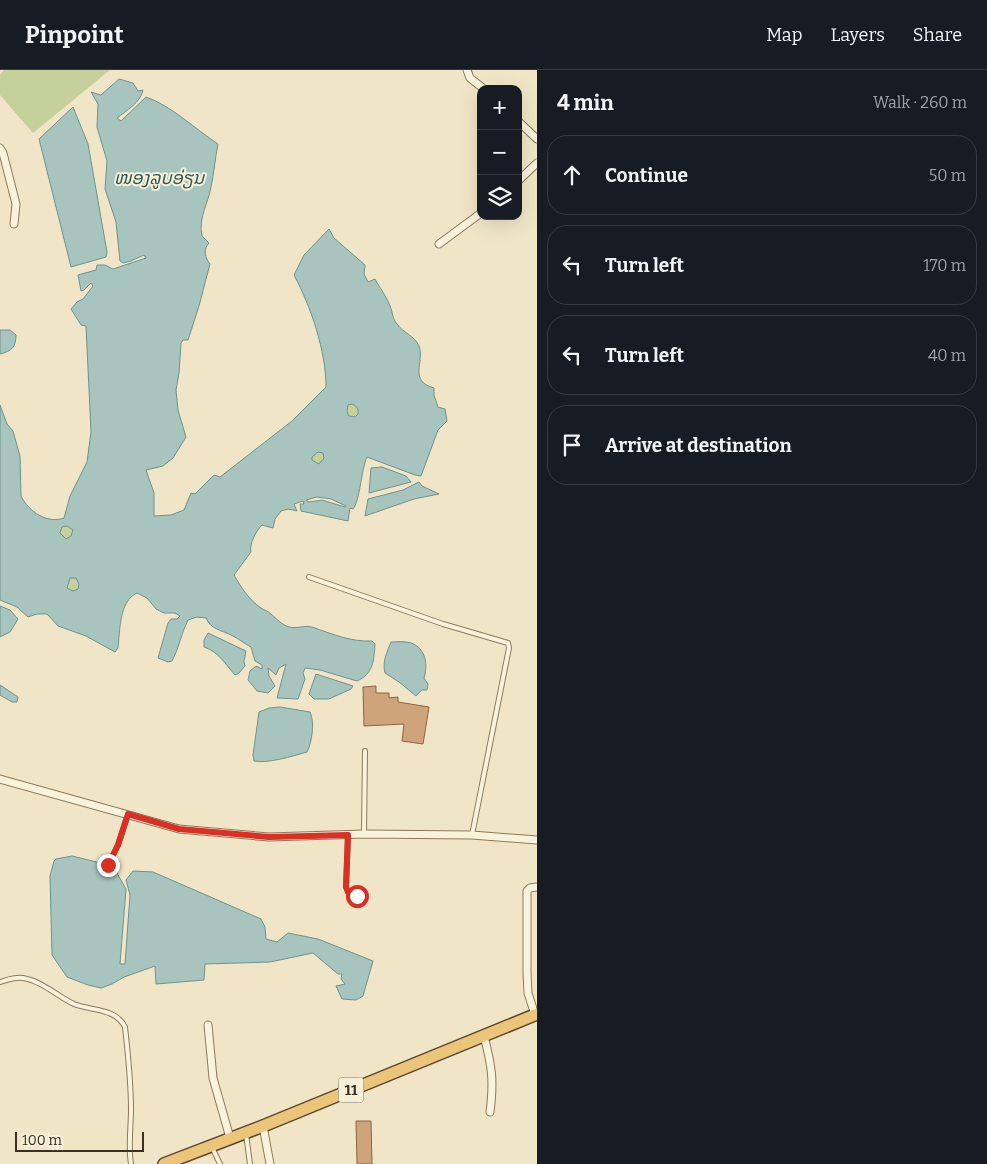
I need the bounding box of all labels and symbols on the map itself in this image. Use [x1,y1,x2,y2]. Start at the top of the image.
water label: ໜອງລູບອ່ຽນ [114,167,206,190]
route end [97,854,120,877]
route start [346,885,369,908]
road number: 11 [338,1078,364,1102]
scale bar [15,1129,144,1152]

